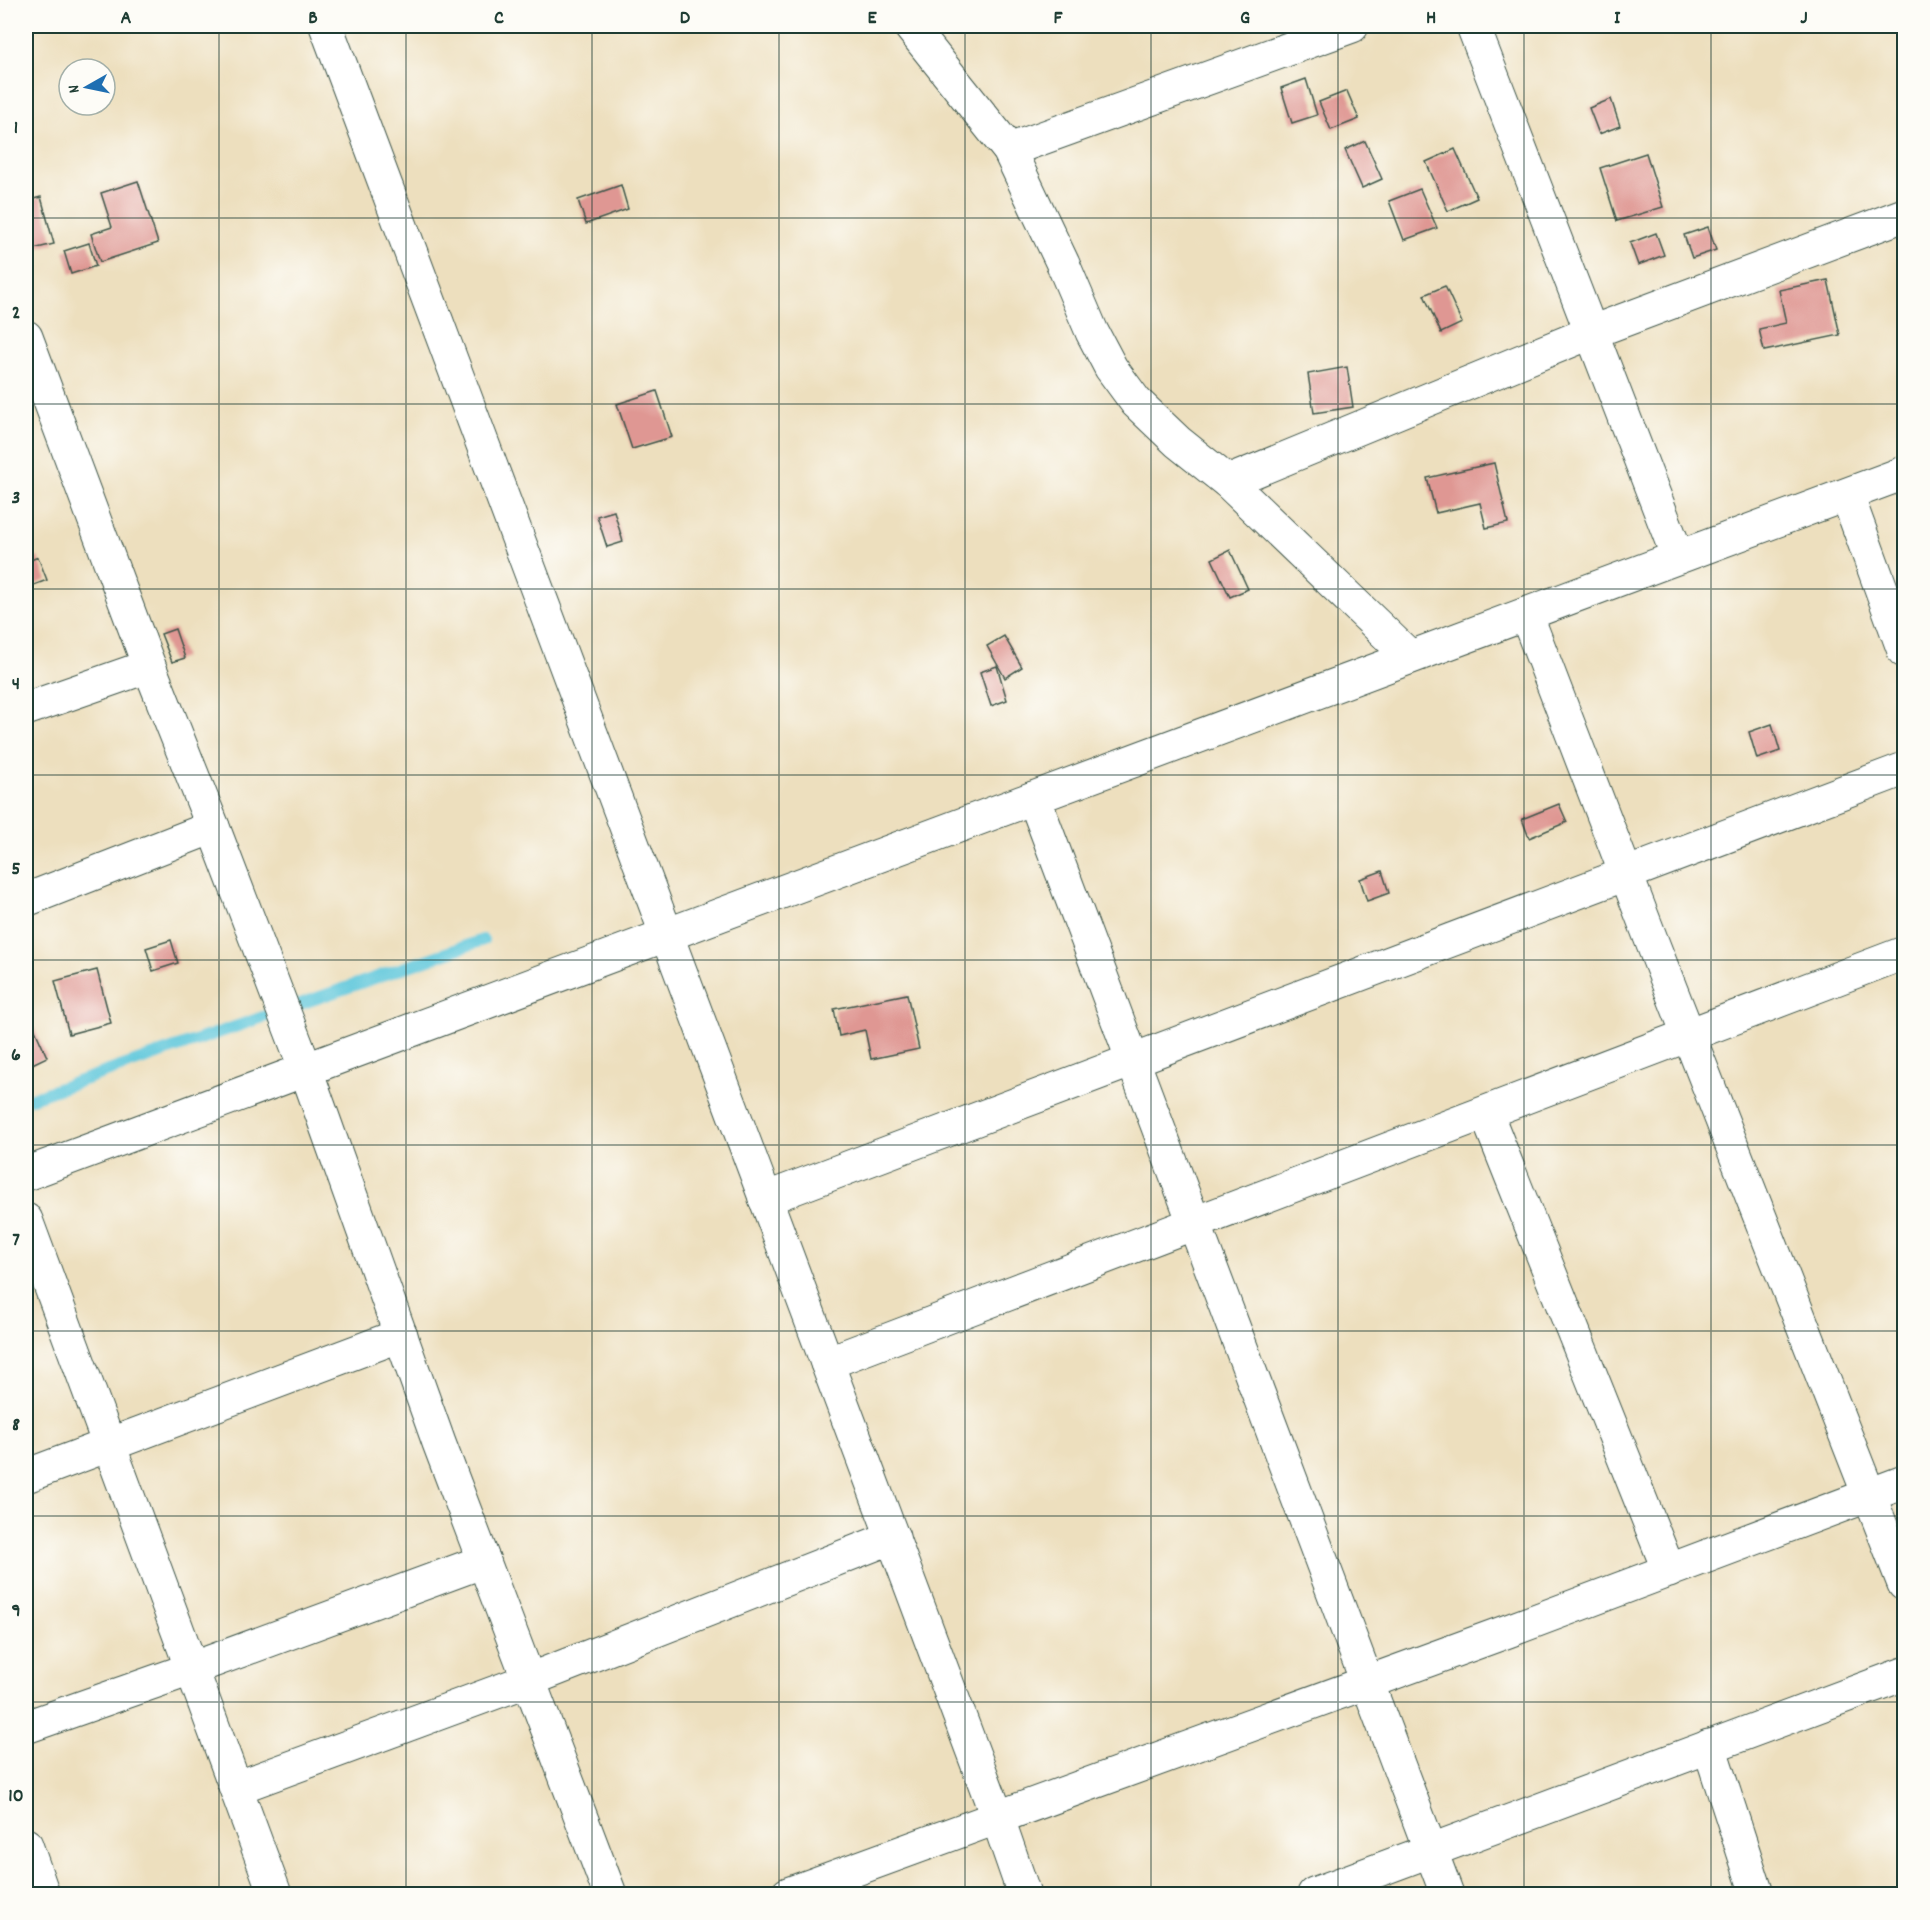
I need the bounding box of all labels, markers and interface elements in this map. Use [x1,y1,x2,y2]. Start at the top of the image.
text: A [121,5,132,33]
text: B [308,5,318,33]
text: C [494,5,504,33]
text: D [680,5,691,33]
text: E [867,5,877,33]
text: F [1054,5,1064,33]
text: G [1240,5,1250,33]
text: H [1426,5,1436,33]
text: I [1614,5,1621,33]
text: J [1800,5,1808,33]
north arrow [57,57,117,117]
text: N [63,83,87,95]
text: 1 [14,115,18,143]
text: 2 [12,300,20,328]
text: 3 [12,485,20,513]
text: 4 [12,671,20,699]
text: 5 [11,856,21,884]
text: 6 [11,1042,21,1070]
text: 7 [12,1227,20,1255]
text: 8 [12,1412,20,1440]
text: 9 [11,1598,21,1626]
text: 10 [8,1783,24,1811]

